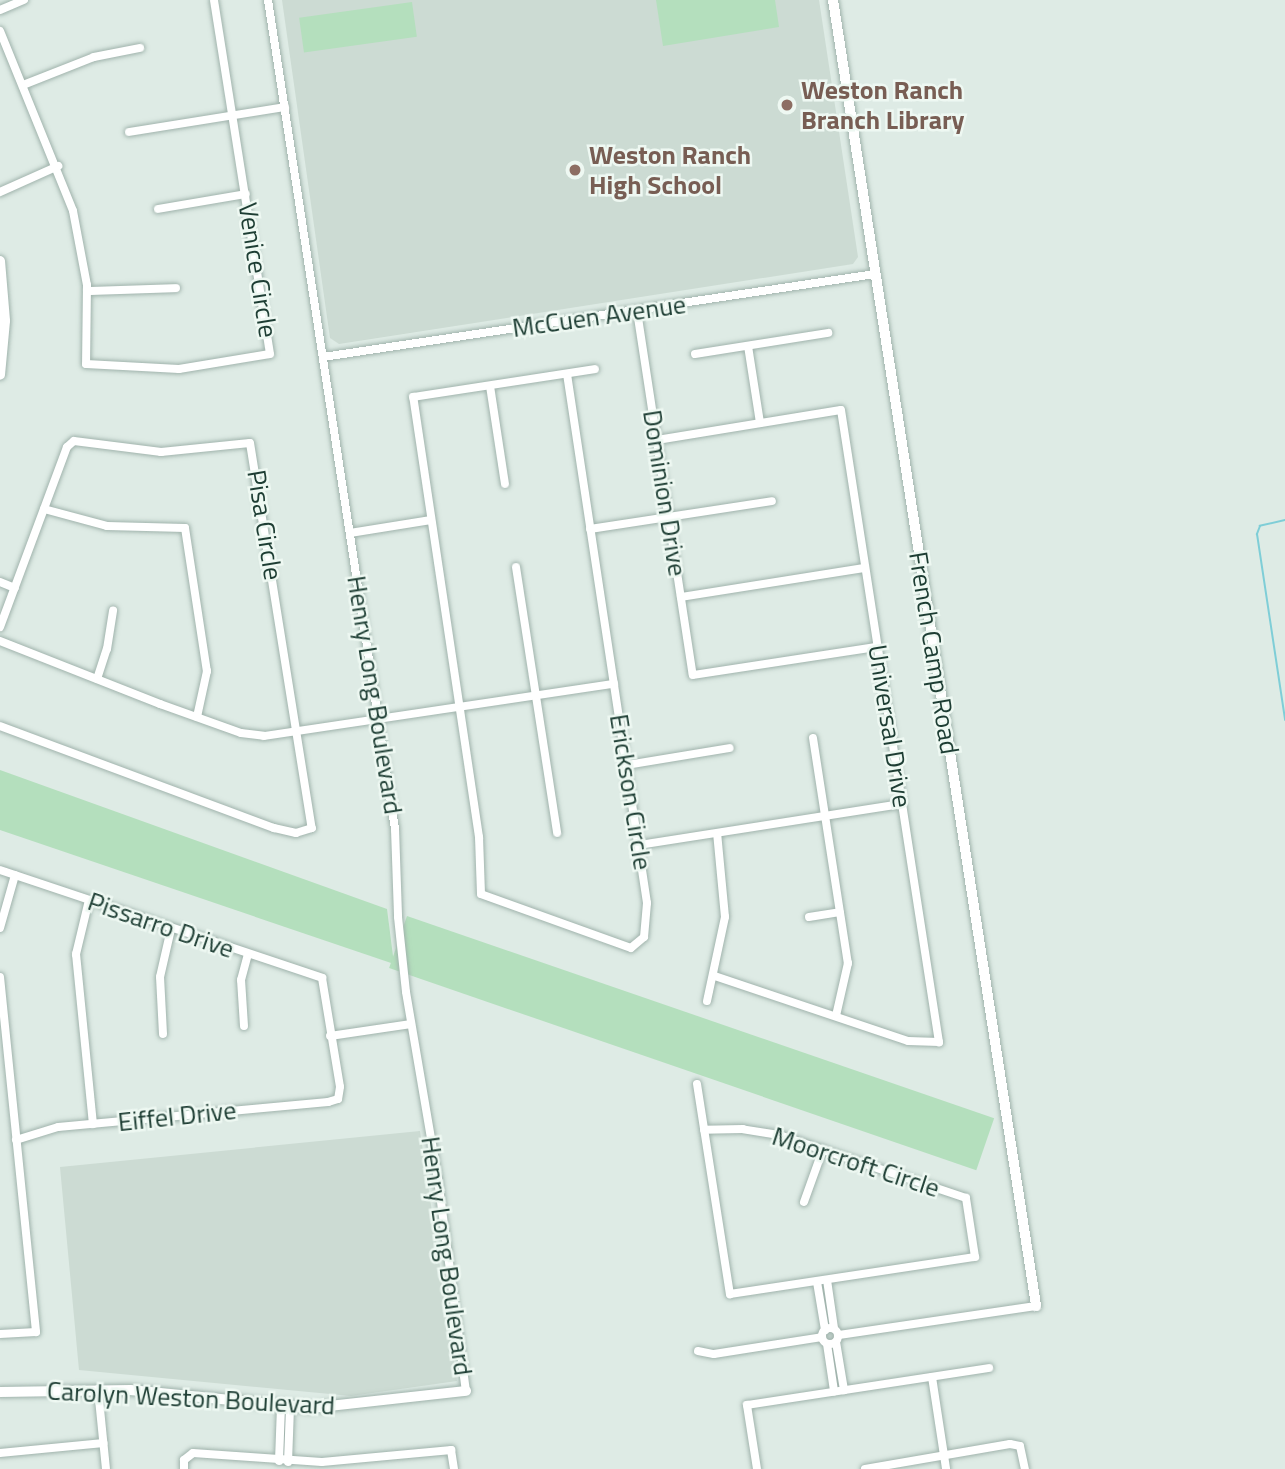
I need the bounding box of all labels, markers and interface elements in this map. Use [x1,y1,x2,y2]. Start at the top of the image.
place label: Weston Ranch Branch Library [801,74,965,136]
marker: Weston Ranch Branch Library [779,97,795,113]
place label: Weston Ranch High School [589,139,751,200]
marker: Weston Ranch High School [567,162,583,178]
street label: Venice Circle [232,200,284,340]
street label: McCuen Avenue [510,288,688,344]
street label: Dominion Drive [636,408,694,578]
street label: Pisa Circle [241,468,289,582]
street label: French Camp Road [903,550,965,756]
street label: Henry Long Boulevard [341,573,409,817]
street label: Universal Drive [862,642,918,810]
street label: Erickson Circle [603,712,659,872]
street label: Pissarro Drive [84,885,238,965]
street label: Eiffel Drive [116,1094,238,1138]
street label: Moorcroft Circle [768,1120,944,1204]
street label: Henry Long Boulevard [415,1134,479,1378]
street label: Carolyn Weston Boulevard [46,1375,336,1421]

